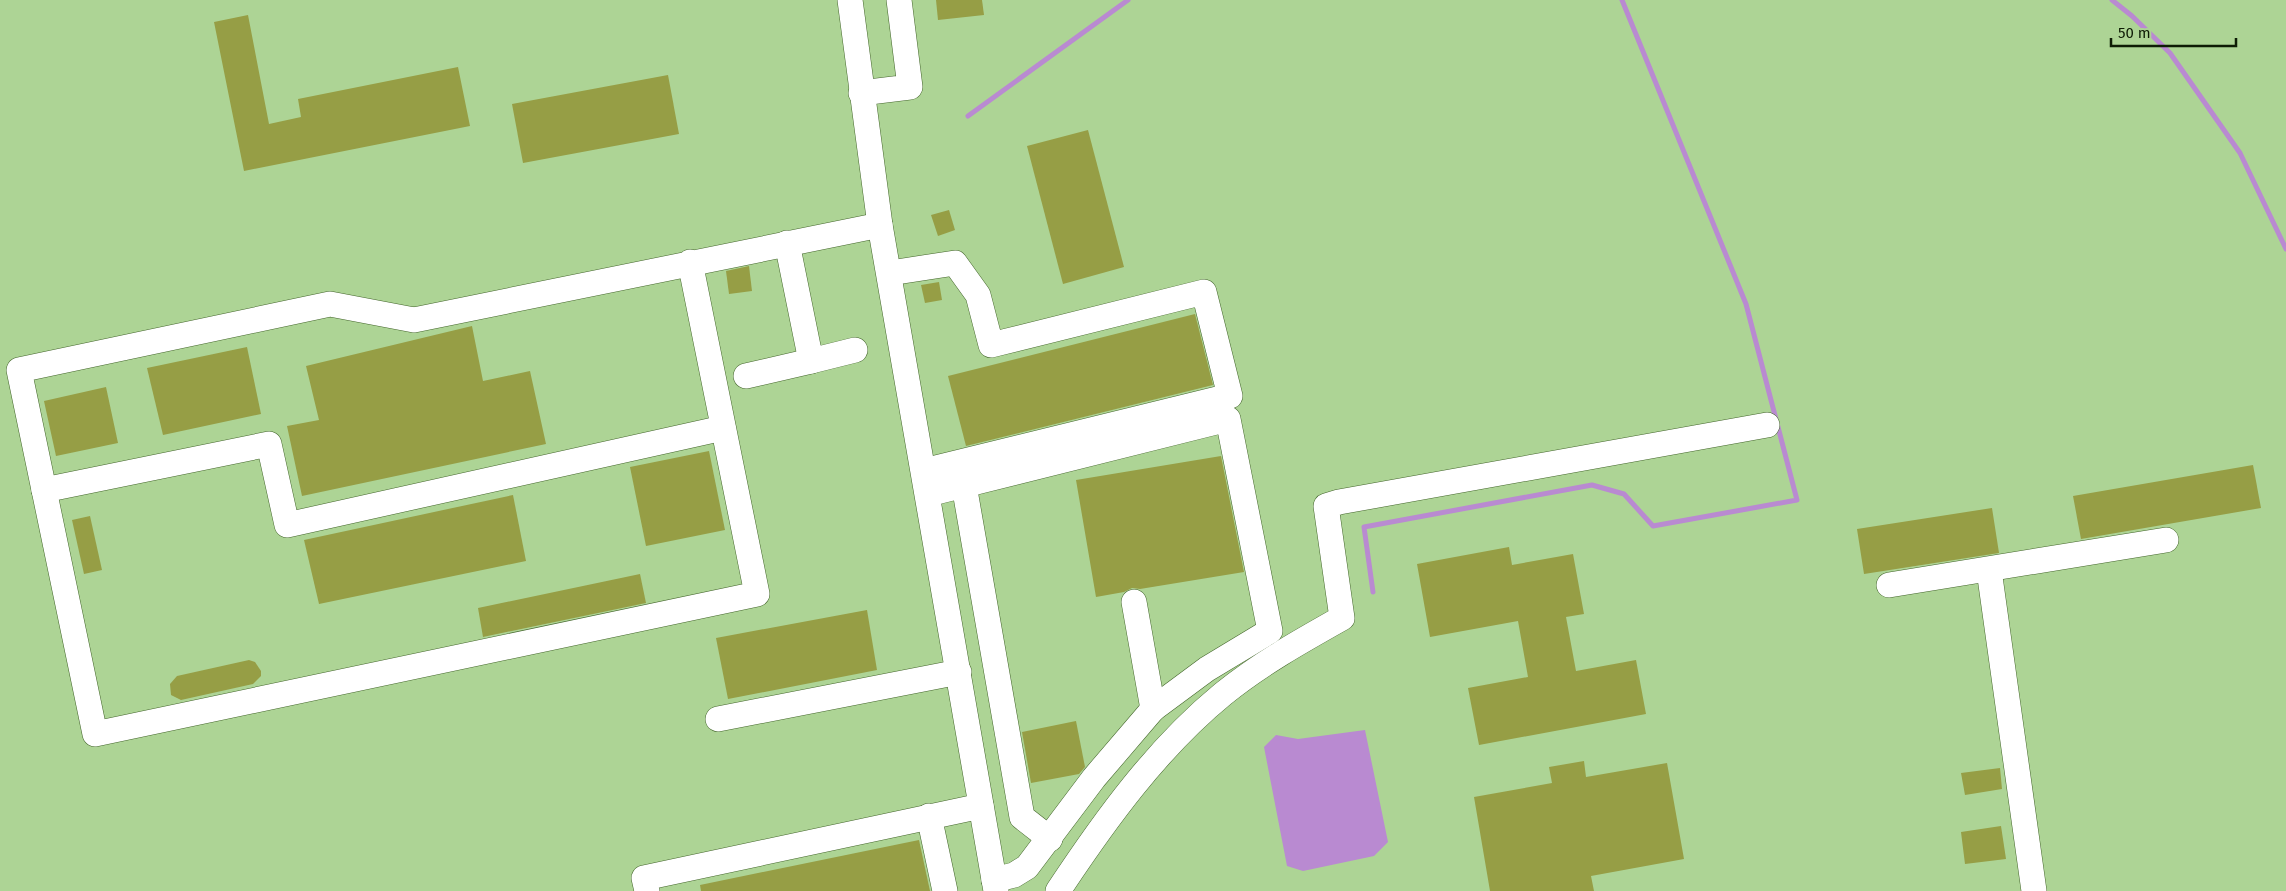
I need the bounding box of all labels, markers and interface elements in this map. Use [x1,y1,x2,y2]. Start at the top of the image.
scale bar [2111,15,2236,47]
text: 50 m [2118,24,2151,42]

